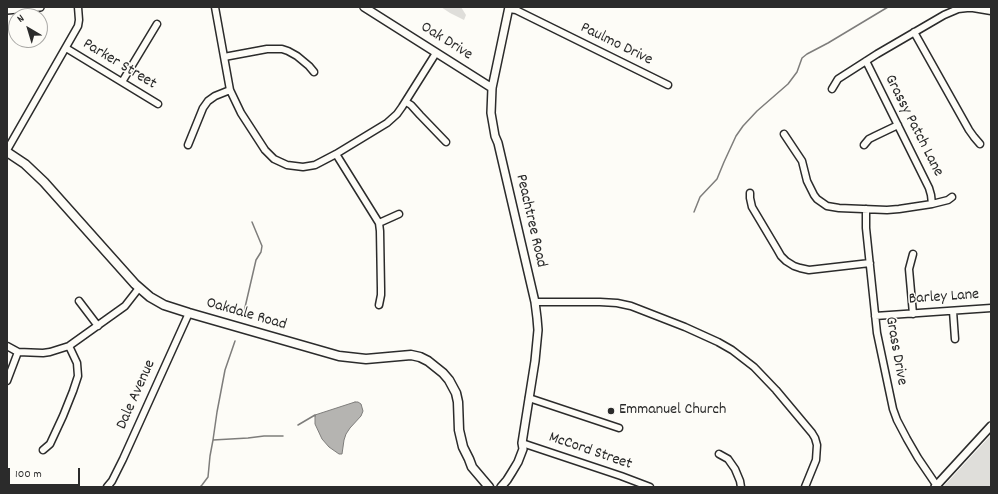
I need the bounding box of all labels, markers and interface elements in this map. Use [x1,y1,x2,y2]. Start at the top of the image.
north arrow [8,8,48,48]
text: N [14,11,28,27]
street label: Oak Drive [416,19,476,65]
street label: Paulmo Drive [577,19,655,71]
street label: Parker Street [79,35,159,95]
street label: Grassy Patch Lane [879,72,947,180]
street label: Peachtree Road [510,173,550,269]
street label: Barley Lane [908,286,980,310]
street label: Oakdale Road [204,294,288,336]
street label: Grass Drive [880,315,910,387]
street label: Dale Avenue [113,357,161,433]
place label: Emmanuel Church [619,401,726,421]
marker: Emmanuel Church [606,406,616,416]
street label: McCord Street [546,429,634,475]
scale bar [10,460,82,486]
text: 100 m [15,466,42,483]

